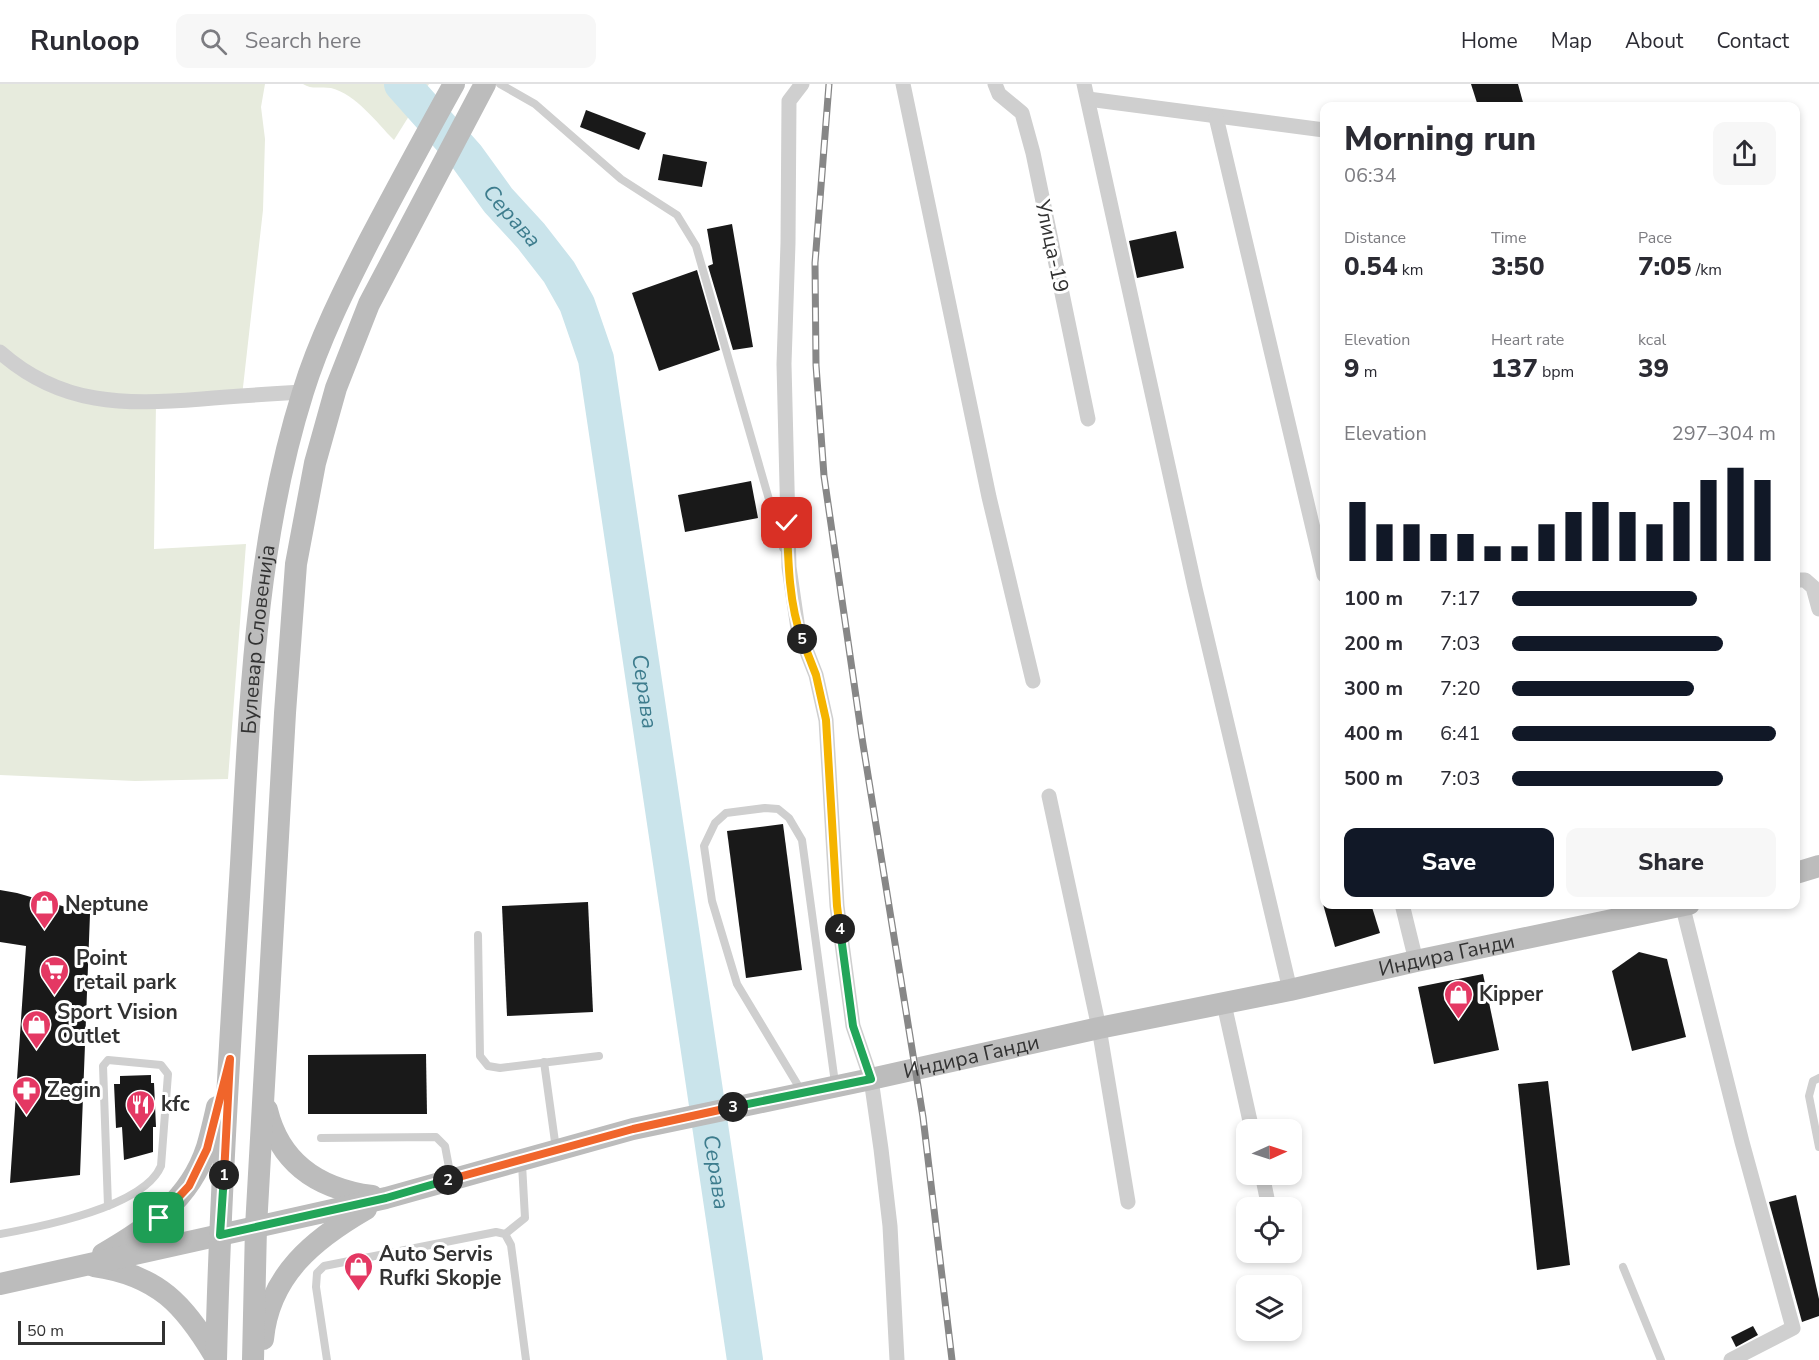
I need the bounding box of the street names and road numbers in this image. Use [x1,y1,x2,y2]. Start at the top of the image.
street label: Улица-19 [1028,196,1075,295]
street label: Булевар Словенија [234,543,282,735]
street label: Индира Ганди [1376,927,1517,983]
street label: Индира Ганди [901,1028,1042,1085]

